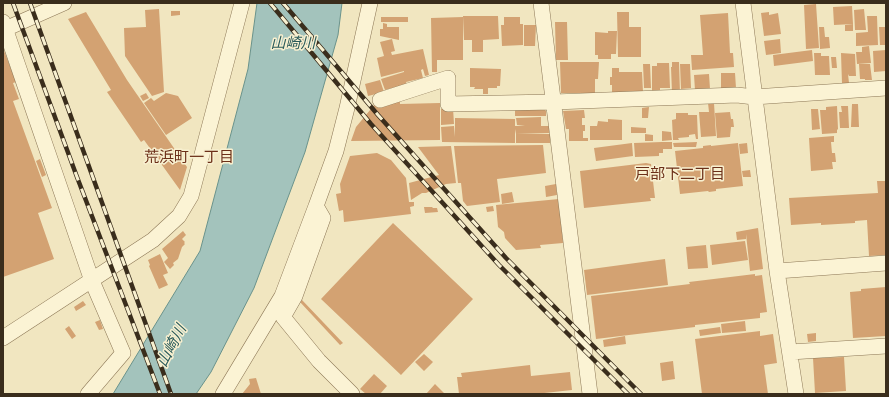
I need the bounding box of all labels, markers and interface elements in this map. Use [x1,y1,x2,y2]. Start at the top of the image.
water label: 山崎川 [271,35,315,53]
district label: 荒浜町一丁目 [144,149,234,167]
district label: 戸部下二丁目 [635,166,725,184]
water label: 山崎川 [153,322,191,370]

